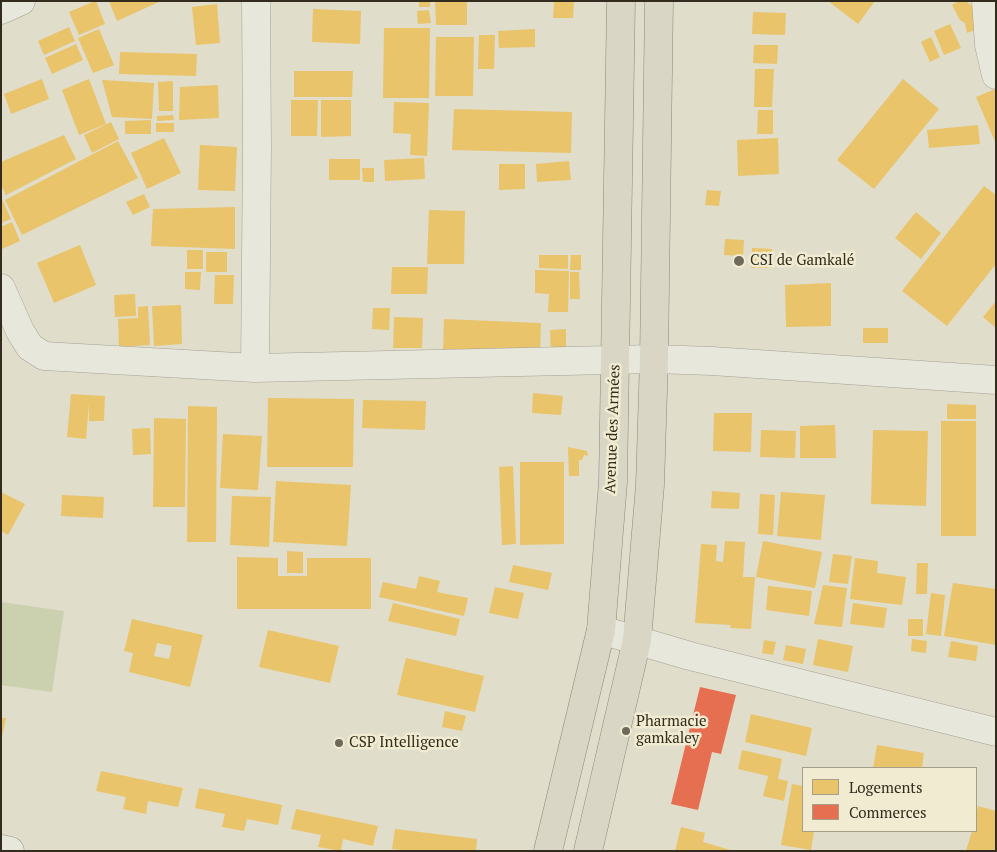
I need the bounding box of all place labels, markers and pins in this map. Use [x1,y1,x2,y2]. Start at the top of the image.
place label: CSI de Gamkalé [750,252,854,270]
marker: CSI de Gamkalé [732,254,746,268]
place label: Pharmacie gamkaley [636,713,707,748]
marker: Pharmacie gamkaley [620,725,632,737]
place label: CSP Intelligence [349,734,459,752]
marker: CSP Intelligence [333,737,345,749]

